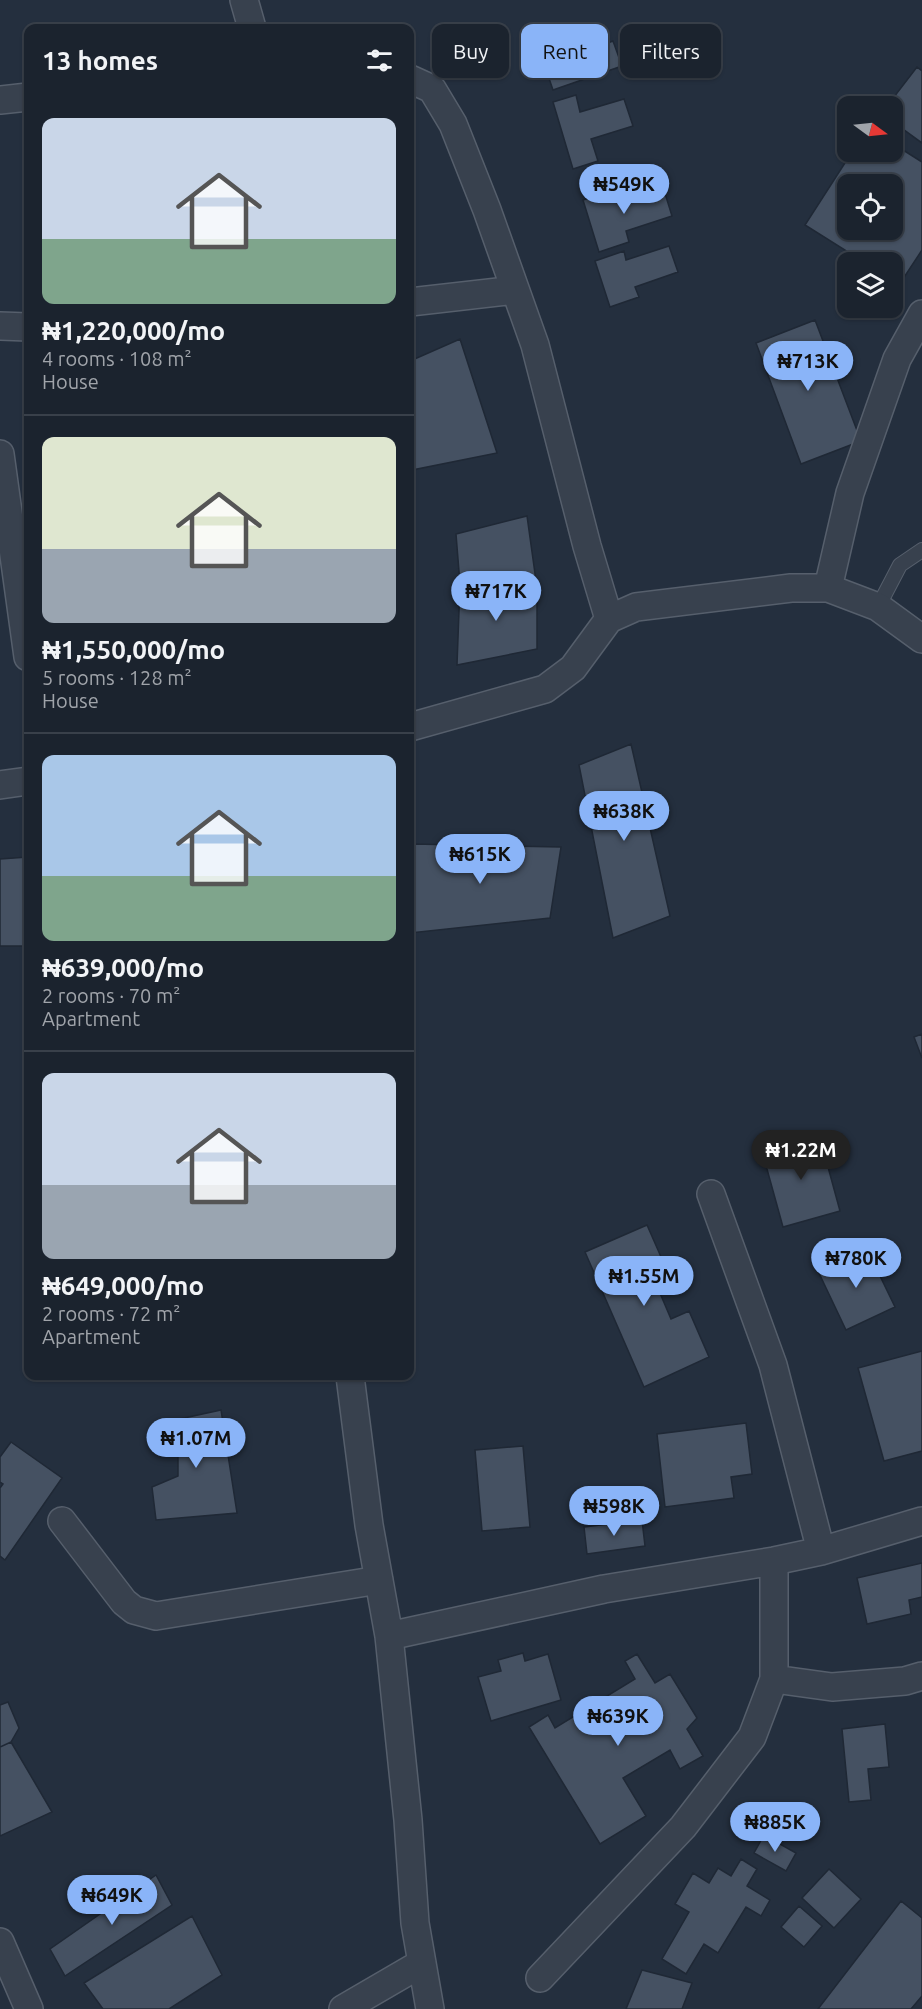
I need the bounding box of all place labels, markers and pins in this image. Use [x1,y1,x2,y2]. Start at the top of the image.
pin: ₦549K [582,164,666,215]
pin: ₦713K [766,341,850,392]
pin: ₦717K [454,571,538,622]
pin: ₦638K [582,791,666,842]
pin: ₦615K [438,834,522,885]
pin: ₦1.22M [752,1130,850,1181]
pin: ₦780K [814,1238,898,1289]
pin: ₦1.55M [595,1256,693,1307]
pin: ₦1.07M [147,1418,245,1469]
pin: ₦598K [572,1486,656,1537]
pin: ₦639K [576,1696,660,1747]
pin: ₦885K [733,1802,817,1853]
pin: ₦649K [70,1875,154,1926]

